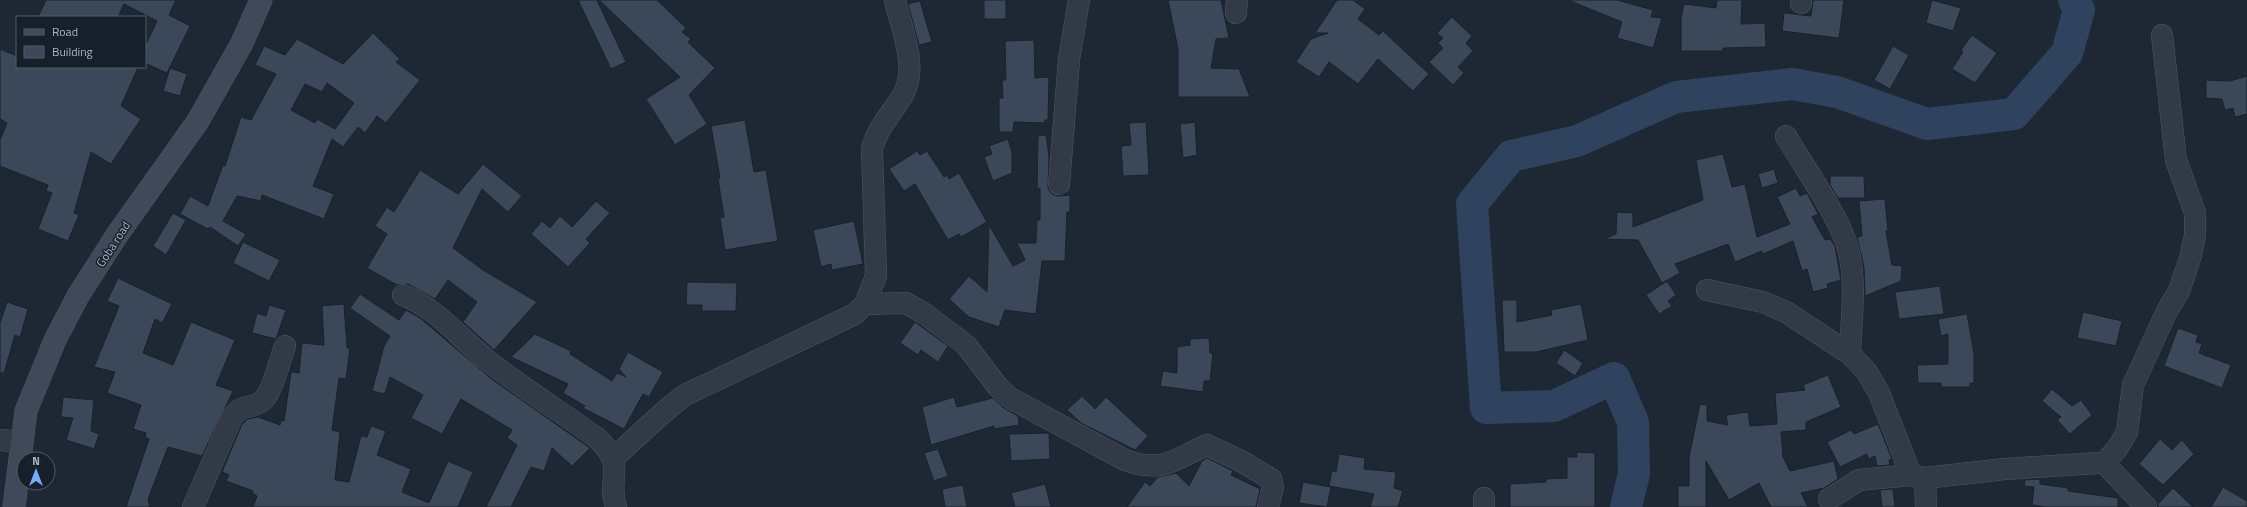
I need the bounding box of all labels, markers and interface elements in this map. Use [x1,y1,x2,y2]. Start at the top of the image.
legend [16,16,146,68]
text: Road [52,22,78,41]
text: Building [52,42,93,61]
street label: Goba road [91,217,135,271]
north arrow [16,451,56,491]
text: N [32,453,40,469]

